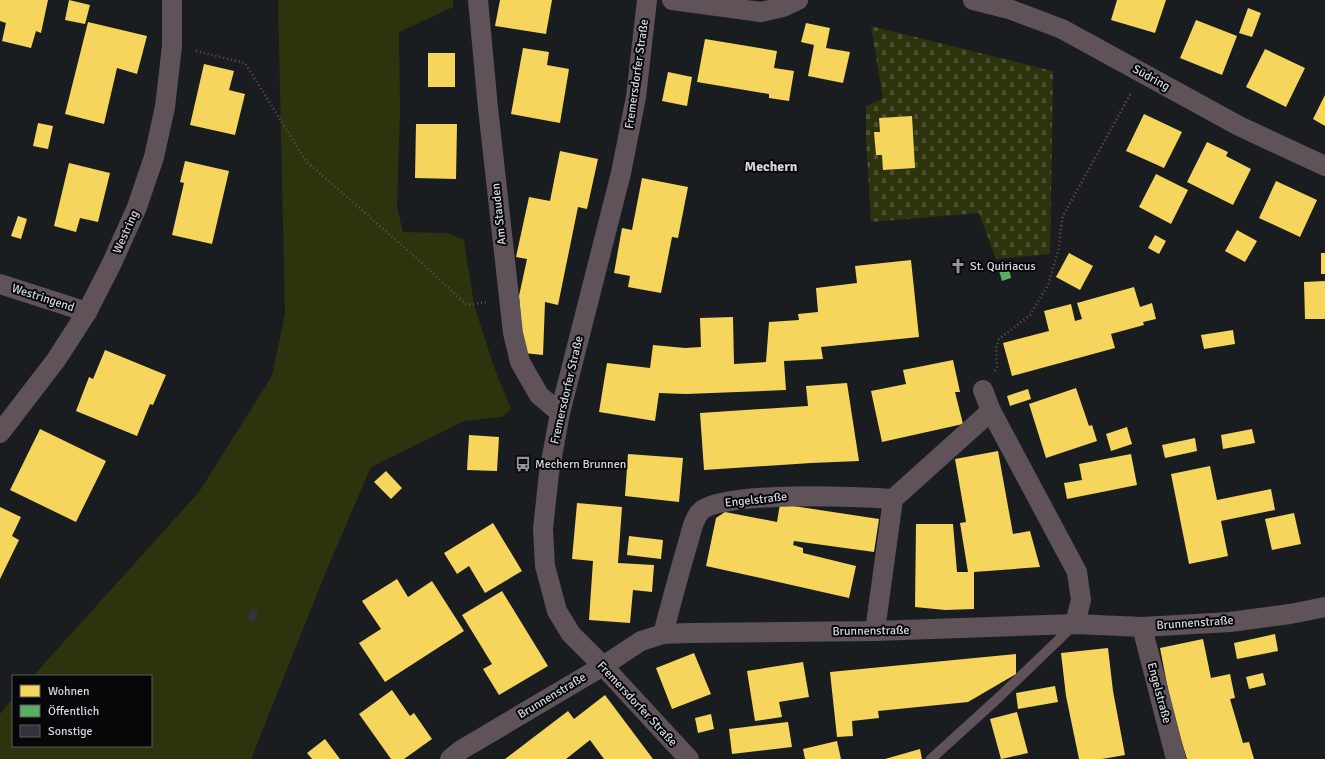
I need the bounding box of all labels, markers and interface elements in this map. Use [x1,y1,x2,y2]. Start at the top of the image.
street label: Fremersdorfer Straße [622,18,652,130]
street label: Südring [1130,62,1172,94]
district label: Mechern [744,158,798,175]
street label: Am Stauden [488,182,510,246]
street label: Westring [110,208,142,256]
church icon: St. Quiriacus [949,257,967,275]
place label: St. Quiriacus [970,259,1036,274]
street label: Westringend [10,281,76,315]
street label: Fremersdorfer Straße [547,334,587,446]
bus stop icon: Mechern Brunnen [514,455,532,473]
place label: Mechern Brunnen [535,457,626,472]
street label: Engelstraße [724,489,788,511]
street label: Brunnenstraße [1156,613,1234,633]
street label: Brunnenstraße [832,623,910,639]
street label: Fremersdorfer Straße [594,658,680,750]
street label: Engelstraße [1144,661,1174,725]
street label: Brunnenstraße [515,670,589,722]
legend [12,675,152,747]
text: Wohnen [48,684,90,699]
text: Öffentlich [48,704,99,719]
text: Sonstige [48,724,93,739]

